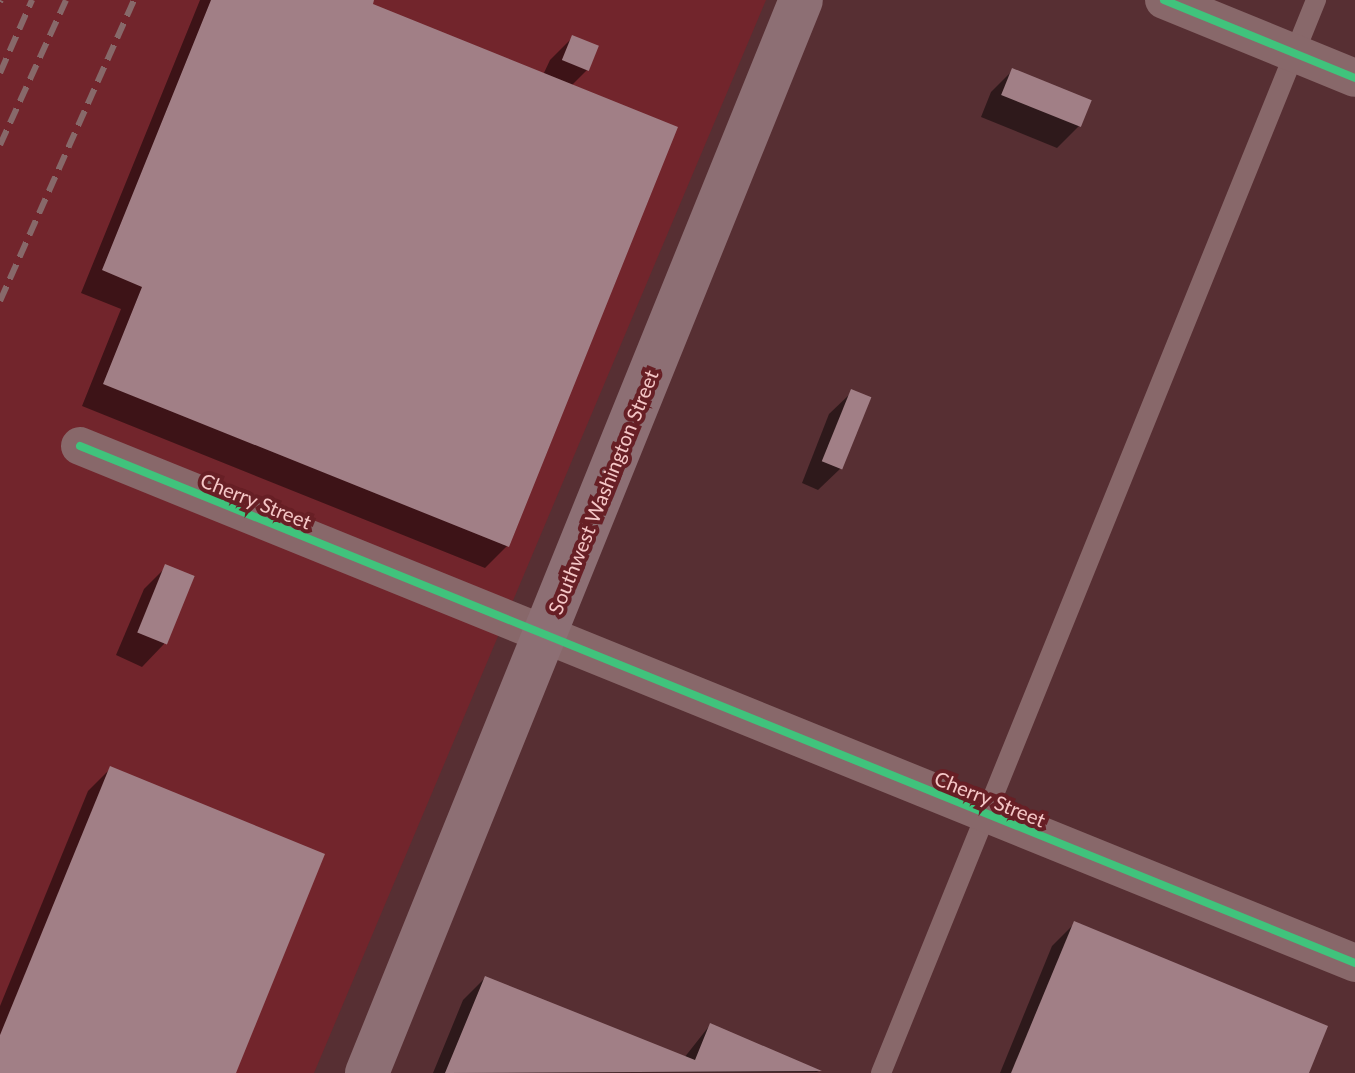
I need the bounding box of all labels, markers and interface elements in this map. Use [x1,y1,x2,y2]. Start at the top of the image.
street label: Southwest Washington Street [543,366,663,618]
street label: Cherry Street [197,468,315,534]
street label: Cherry Street [931,766,1049,832]

